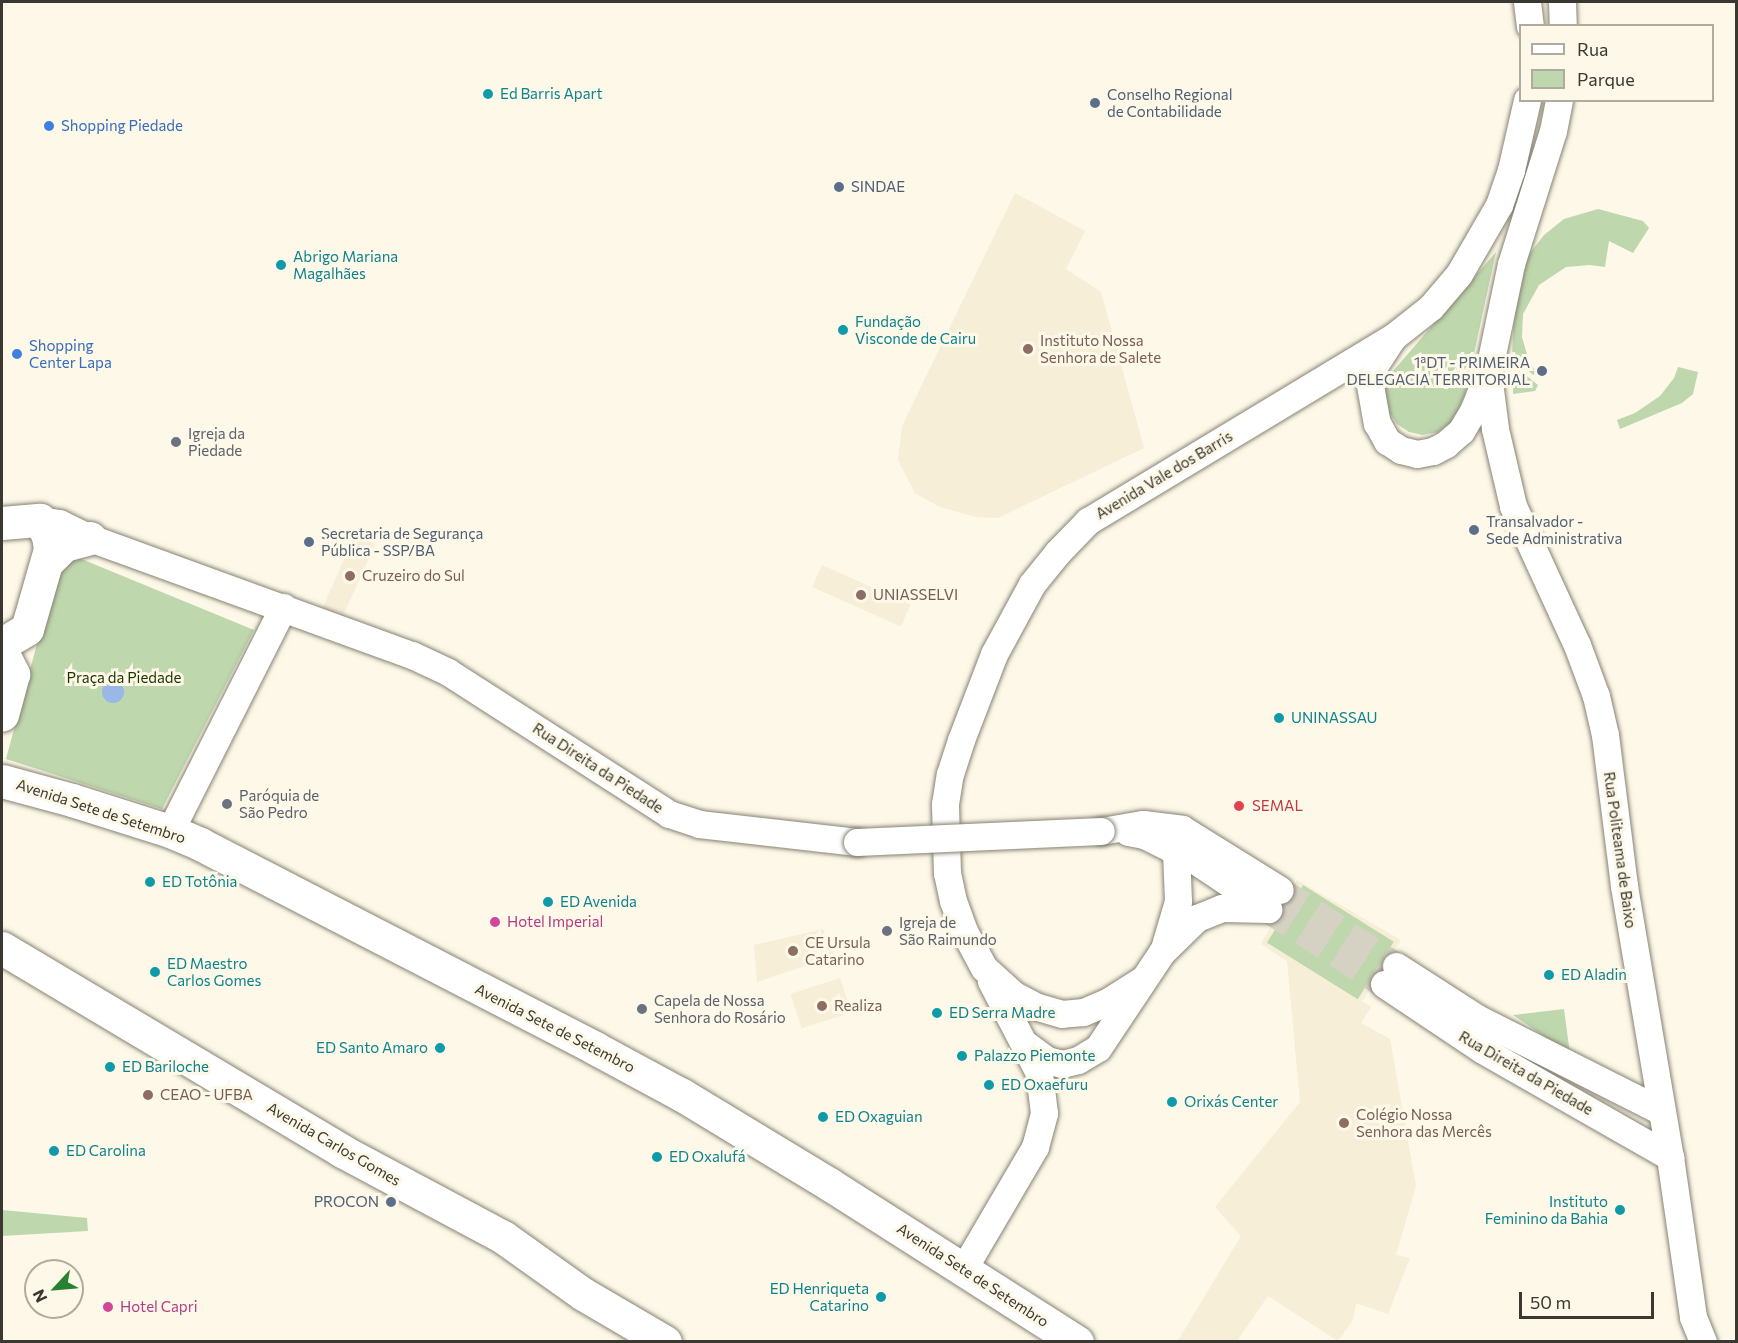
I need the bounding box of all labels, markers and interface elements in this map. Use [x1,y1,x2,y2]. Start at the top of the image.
legend [1519,24,1714,102]
text: Rua [1577,38,1608,60]
text: Parque [1577,68,1635,90]
place label: Ed Barris Apart [500,85,603,103]
place label: Conselho Regional de Contabilidade [1107,85,1232,120]
marker: Ed Barris Apart [481,87,495,101]
marker: Conselho Regional de Contabilidade [1088,96,1102,110]
place label: Shopping Piedade [61,117,183,135]
marker: Shopping Piedade [42,119,56,133]
place label: SINDAE [851,178,905,196]
marker: SINDAE [832,180,846,194]
place label: Abrigo Mariana Magalhães [293,247,398,282]
marker: Abrigo Mariana Magalhães [274,258,288,272]
place label: Fundação Visconde de Cairu [855,312,976,347]
marker: Fundação Visconde de Cairu [836,323,850,337]
place label: Instituto Nossa Senhora de Salete [1040,331,1161,366]
place label: Shopping Center Lapa [29,336,112,371]
marker: Instituto Nossa Senhora de Salete [1021,342,1035,356]
marker: Shopping Center Lapa [10,347,24,361]
place label: 1ªDT - PRIMEIRA DELEGACIA TERRITORIAL [1347,353,1530,388]
marker: 1ªDT - PRIMEIRA DELEGACIA TERRITORIAL [1535,364,1549,378]
place label: Igreja da Piedade [188,424,245,459]
street label: Avenida Vale dos Barris [1092,427,1236,523]
marker: Igreja da Piedade [169,435,183,449]
place label: Transalvador - Sede Administrativa [1486,512,1622,547]
marker: Transalvador - Sede Administrativa [1467,523,1481,537]
place label: Secretaria de Segurança Pública - SSP/BA [321,524,483,559]
marker: Secretaria de Segurança Pública - SSP/BA [302,535,316,549]
place label: Cruzeiro do Sul [362,567,465,585]
marker: Cruzeiro do Sul [343,569,357,583]
place label: UNIASSELVI [873,586,958,604]
marker: UNIASSELVI [854,588,868,602]
park label: Praça da Piedade [67,669,181,687]
place label: UNINASSAU [1291,709,1378,727]
marker: UNINASSAU [1272,711,1286,725]
street label: Rua Direita da Piedade [529,719,667,817]
street label: Rua Politeama de Baixo [1600,771,1640,929]
street label: Avenida Sete de Setembro [14,775,188,847]
place label: Paróquia de São Pedro [239,786,319,821]
marker: Paróquia de São Pedro [220,797,234,811]
marker: SEMAL [1230,797,1248,815]
place label: SEMAL [1252,797,1303,815]
place label: ED Totônia [162,873,237,891]
marker: ED Totônia [143,875,157,889]
place label: ED Avenida [560,893,637,911]
marker: ED Avenida [541,895,555,909]
place label: Hotel Imperial [507,913,603,931]
place label: Igreja de São Raimundo [899,913,997,948]
marker: Hotel Imperial [488,915,502,929]
marker: Igreja de São Raimundo [880,924,894,938]
place label: CE Ursula Catarino [805,933,871,968]
marker: CE Ursula Catarino [786,944,800,958]
place label: ED Maestro Carlos Gomes [167,954,261,989]
marker: ED Maestro Carlos Gomes [148,965,162,979]
place label: ED Aladin [1561,966,1627,984]
marker: ED Aladin [1542,968,1556,982]
street label: Avenida Sete de Setembro [472,980,638,1076]
place label: Capela de Nossa Senhora do Rosário [654,991,786,1026]
place label: Realiza [834,997,882,1015]
marker: Realiza [815,999,829,1013]
marker: Capela de Nossa Senhora do Rosário [635,1002,649,1016]
place label: ED Serra Madre [949,1004,1055,1022]
marker: ED Serra Madre [930,1006,944,1020]
street label: Rua Direita da Piedade [1456,1027,1596,1119]
place label: ED Santo Amaro [316,1039,428,1057]
marker: ED Santo Amaro [433,1041,447,1055]
place label: Palazzo Piemonte [974,1047,1095,1065]
marker: Palazzo Piemonte [955,1049,969,1063]
place label: ED Bariloche [122,1058,209,1076]
marker: ED Bariloche [103,1060,117,1074]
place label: ED Oxaefuru [1001,1076,1088,1094]
marker: ED Oxaefuru [982,1078,996,1092]
place label: CEAO - UFBA [160,1086,253,1104]
marker: CEAO - UFBA [141,1088,155,1102]
place label: Orixás Center [1184,1093,1278,1111]
marker: Orixás Center [1165,1095,1179,1109]
street label: Avenida Carlos Gomes [264,1098,404,1190]
place label: Colégio Nossa Senhora das Mercês [1356,1105,1492,1140]
place label: ED Oxaguian [835,1108,923,1126]
marker: ED Oxaguian [816,1110,830,1124]
marker: Colégio Nossa Senhora das Mercês [1337,1116,1351,1130]
place label: ED Carolina [66,1142,146,1160]
marker: ED Carolina [47,1144,61,1158]
place label: ED Oxalufá [669,1148,745,1166]
marker: ED Oxalufá [650,1150,664,1164]
place label: Instituto Feminino da Bahia [1485,1192,1608,1227]
place label: PROCON [314,1193,379,1211]
marker: PROCON [384,1195,398,1209]
marker: Instituto Feminino da Bahia [1613,1203,1627,1217]
street label: Avenida Sete de Setembro [894,1219,1052,1331]
north arrow [24,1259,84,1319]
place label: ED Henriqueta Catarino [770,1279,869,1314]
scale bar [1522,1280,1657,1318]
text: N [28,1287,50,1306]
marker: ED Henriqueta Catarino [874,1290,888,1304]
text: 50 m [1530,1291,1571,1313]
place label: Hotel Capri [120,1298,198,1316]
marker: Hotel Capri [101,1300,115,1314]

